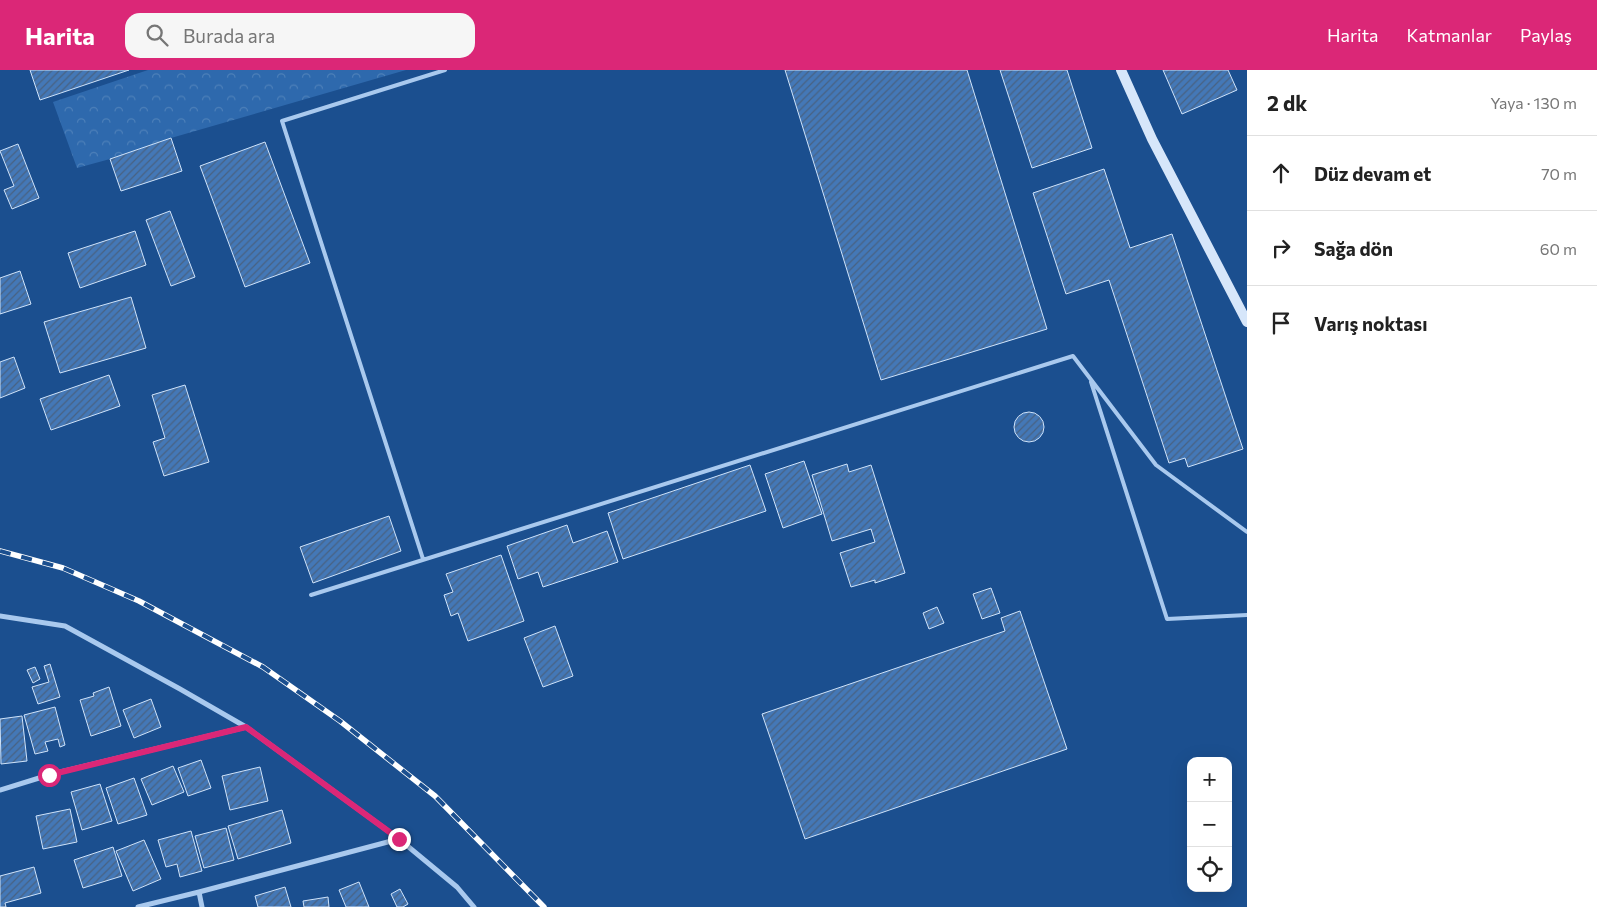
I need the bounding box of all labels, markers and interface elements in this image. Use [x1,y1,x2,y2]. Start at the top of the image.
search box [125,13,475,58]
text: Harita [25,21,95,50]
icon: search [143,21,171,49]
text: Burada ara [183,24,275,47]
text: Harita [1327,24,1379,46]
text: Katmanlar [1407,24,1492,46]
text: Paylaş [1520,24,1572,46]
text: 2 dk [1267,90,1307,115]
text: Yaya · 130 m [1490,93,1577,112]
icon: ahead [1267,159,1295,187]
text: Düz devam et [1314,162,1431,185]
text: 70 m [1541,164,1577,183]
icon: right [1267,234,1295,262]
text: Sağa dön [1314,237,1393,260]
text: 60 m [1540,239,1577,258]
icon: arrive [1267,309,1295,337]
text: Varış noktası [1314,312,1427,335]
map controls [1187,757,1232,892]
button: + [1187,757,1232,802]
route start [38,764,61,787]
button: − [1187,802,1232,847]
route end [388,828,411,851]
button: locate [1187,847,1232,892]

